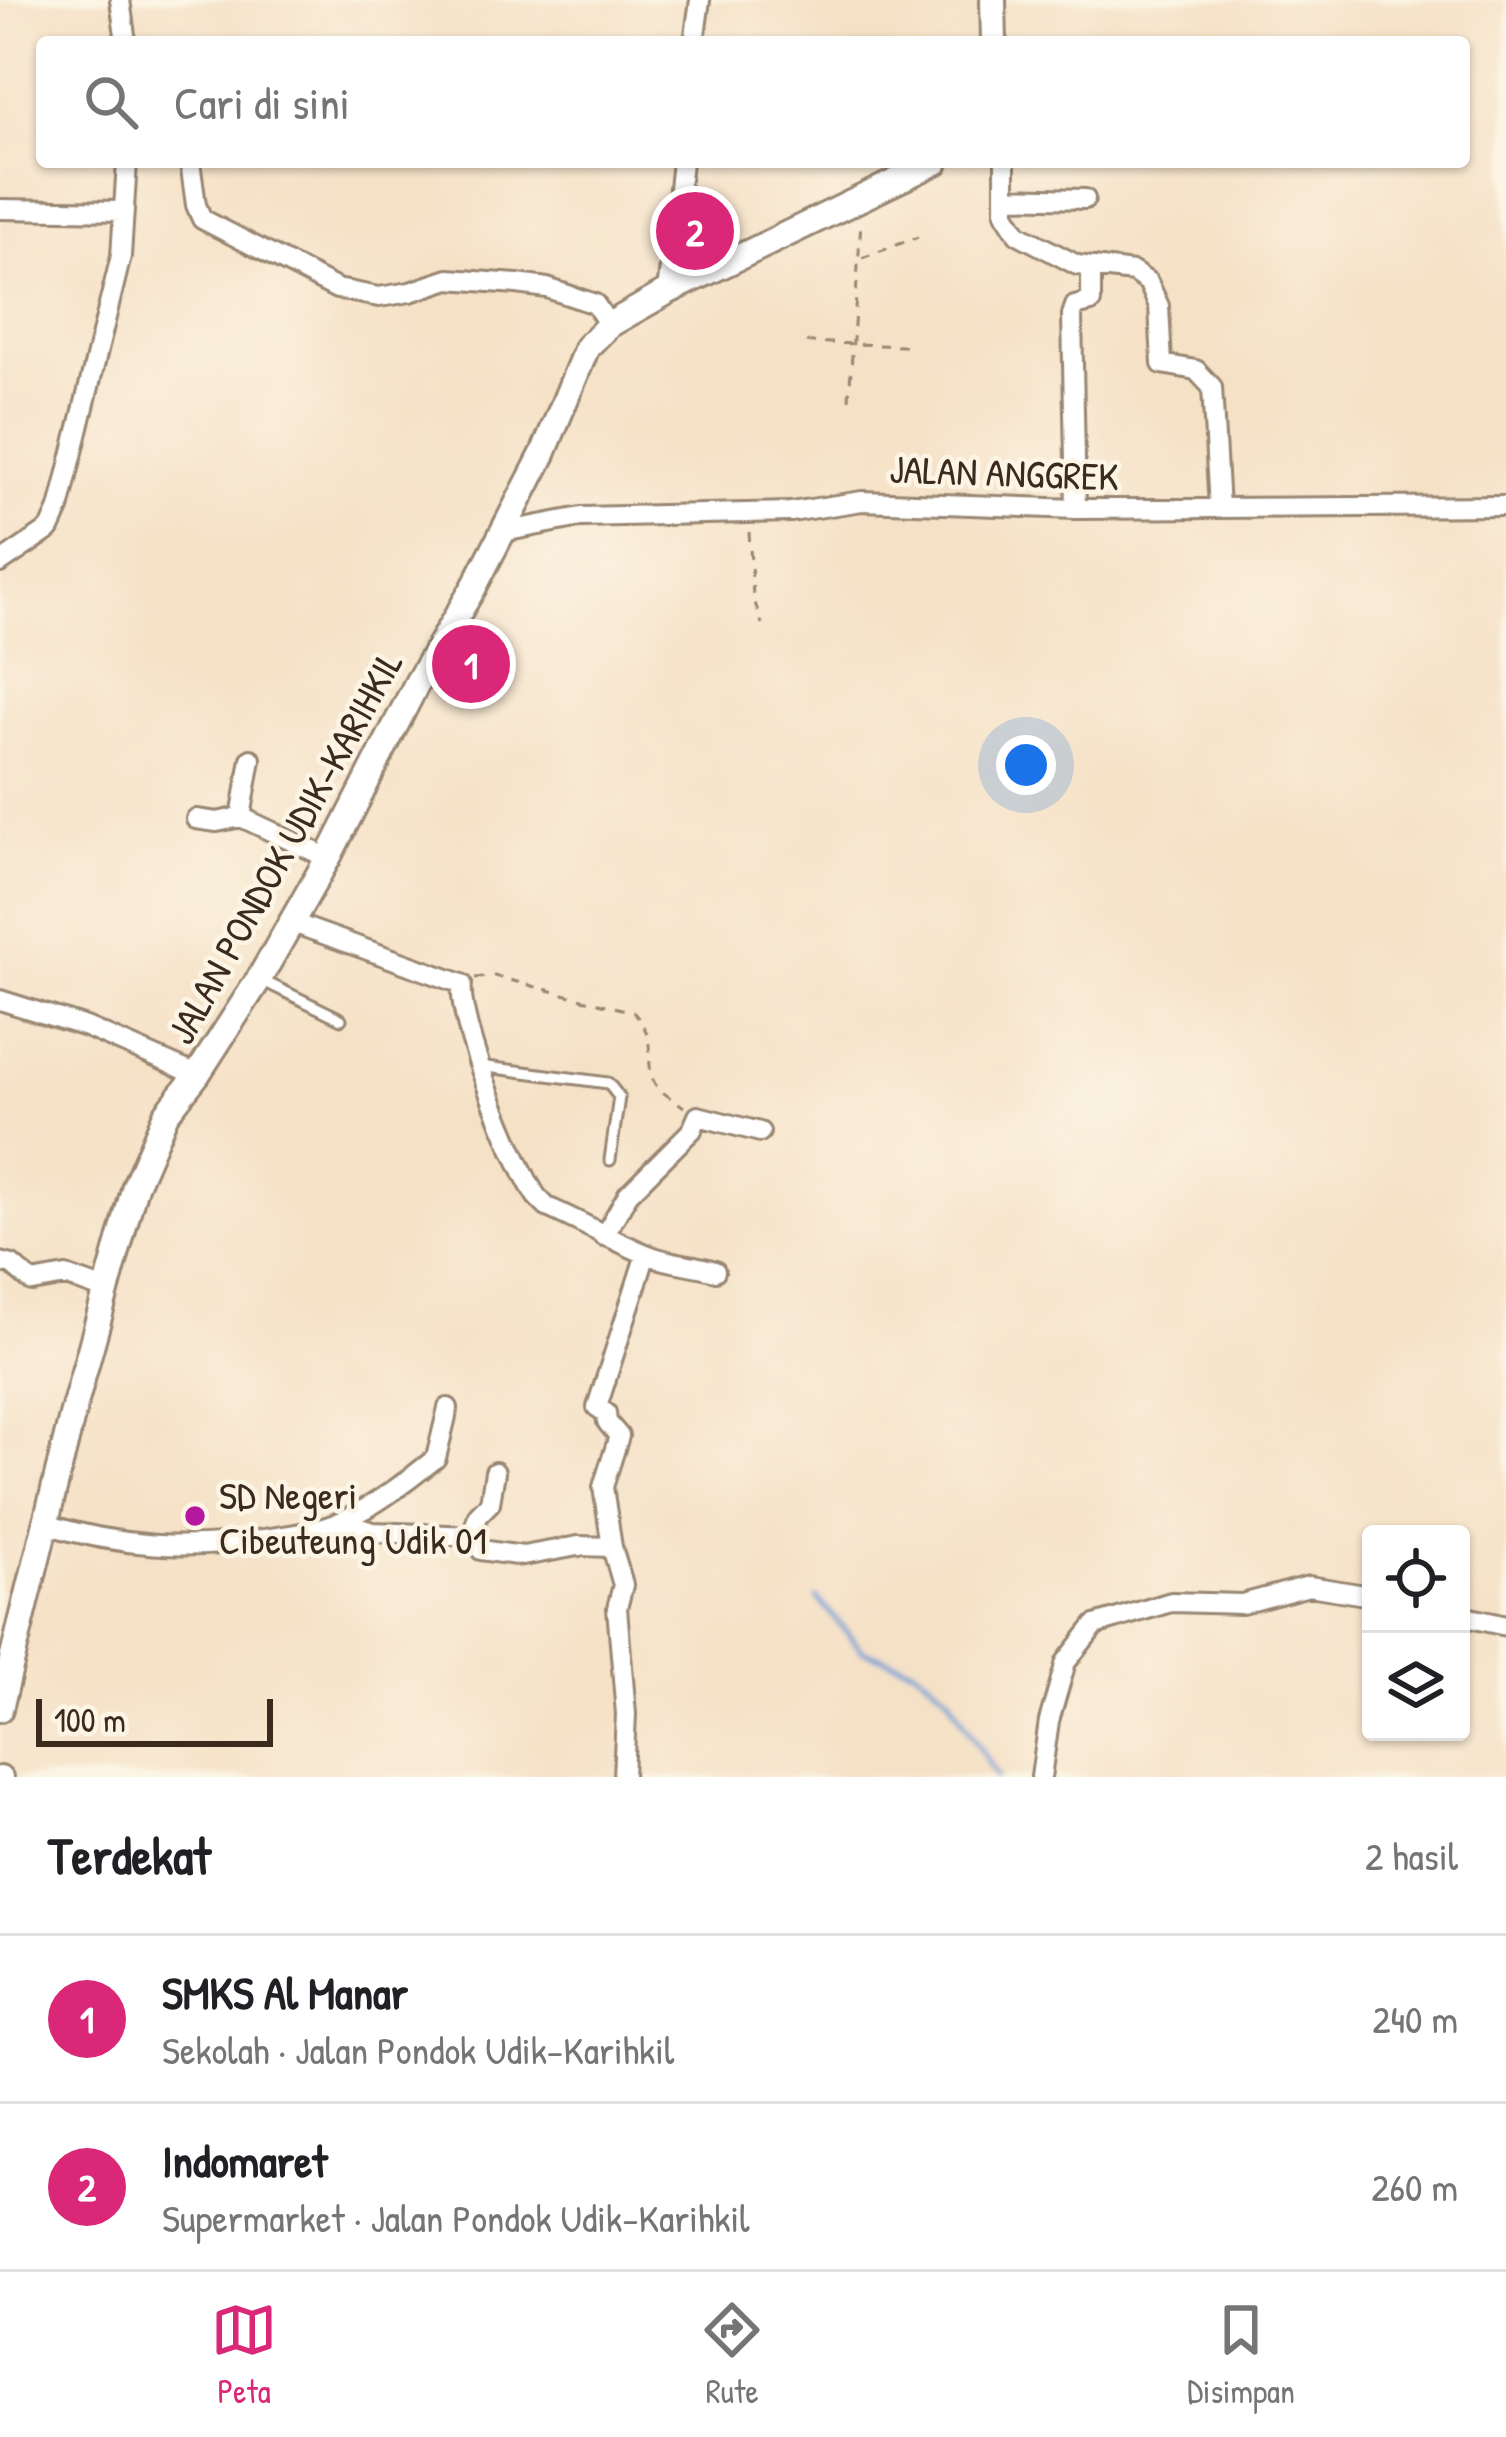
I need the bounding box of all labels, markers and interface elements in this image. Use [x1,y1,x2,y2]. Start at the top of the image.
search box [36,36,1470,168]
icon: search [78,69,144,135]
text: Cari di sini [174,72,350,133]
pin: 2 [656,186,734,276]
street label: JALAN ANGGREK [889,442,1119,502]
pin: 1 [432,619,510,709]
street label: JALAN PONDOK UDIK–KARIHKIL [154,641,414,1053]
your location [996,735,1056,795]
place label: SD Negeri Cibeuteung Udik 01 [219,1468,487,1566]
marker: SD Negeri Cibeuteung Udik 01 [182,1503,208,1529]
map controls [1362,1525,1470,1741]
button: locate [1362,1525,1470,1633]
button: layers [1362,1633,1470,1741]
scale bar [36,1693,273,1746]
text: 100 m [54,1698,126,1742]
text: Terdekat [48,1821,211,1890]
text: 2 hasil [1365,1829,1458,1882]
text: SMKS Al Manar [162,1962,408,2023]
text: 1 [80,1992,94,2045]
text: 240 m [1372,1992,1458,2045]
text: Sekolah · Jalan Pondok Udik–Karihkil [162,2023,674,2076]
text: Indomaret [162,2130,328,2191]
text: 2 [78,2160,96,2213]
text: 260 m [1371,2160,1458,2213]
text: Supermarket · Jalan Pondok Udik–Karihkil [162,2191,750,2244]
tab: Peta [211,2297,277,2413]
tab: Rute [699,2297,765,2413]
tab: Disimpan [1187,2297,1295,2413]

